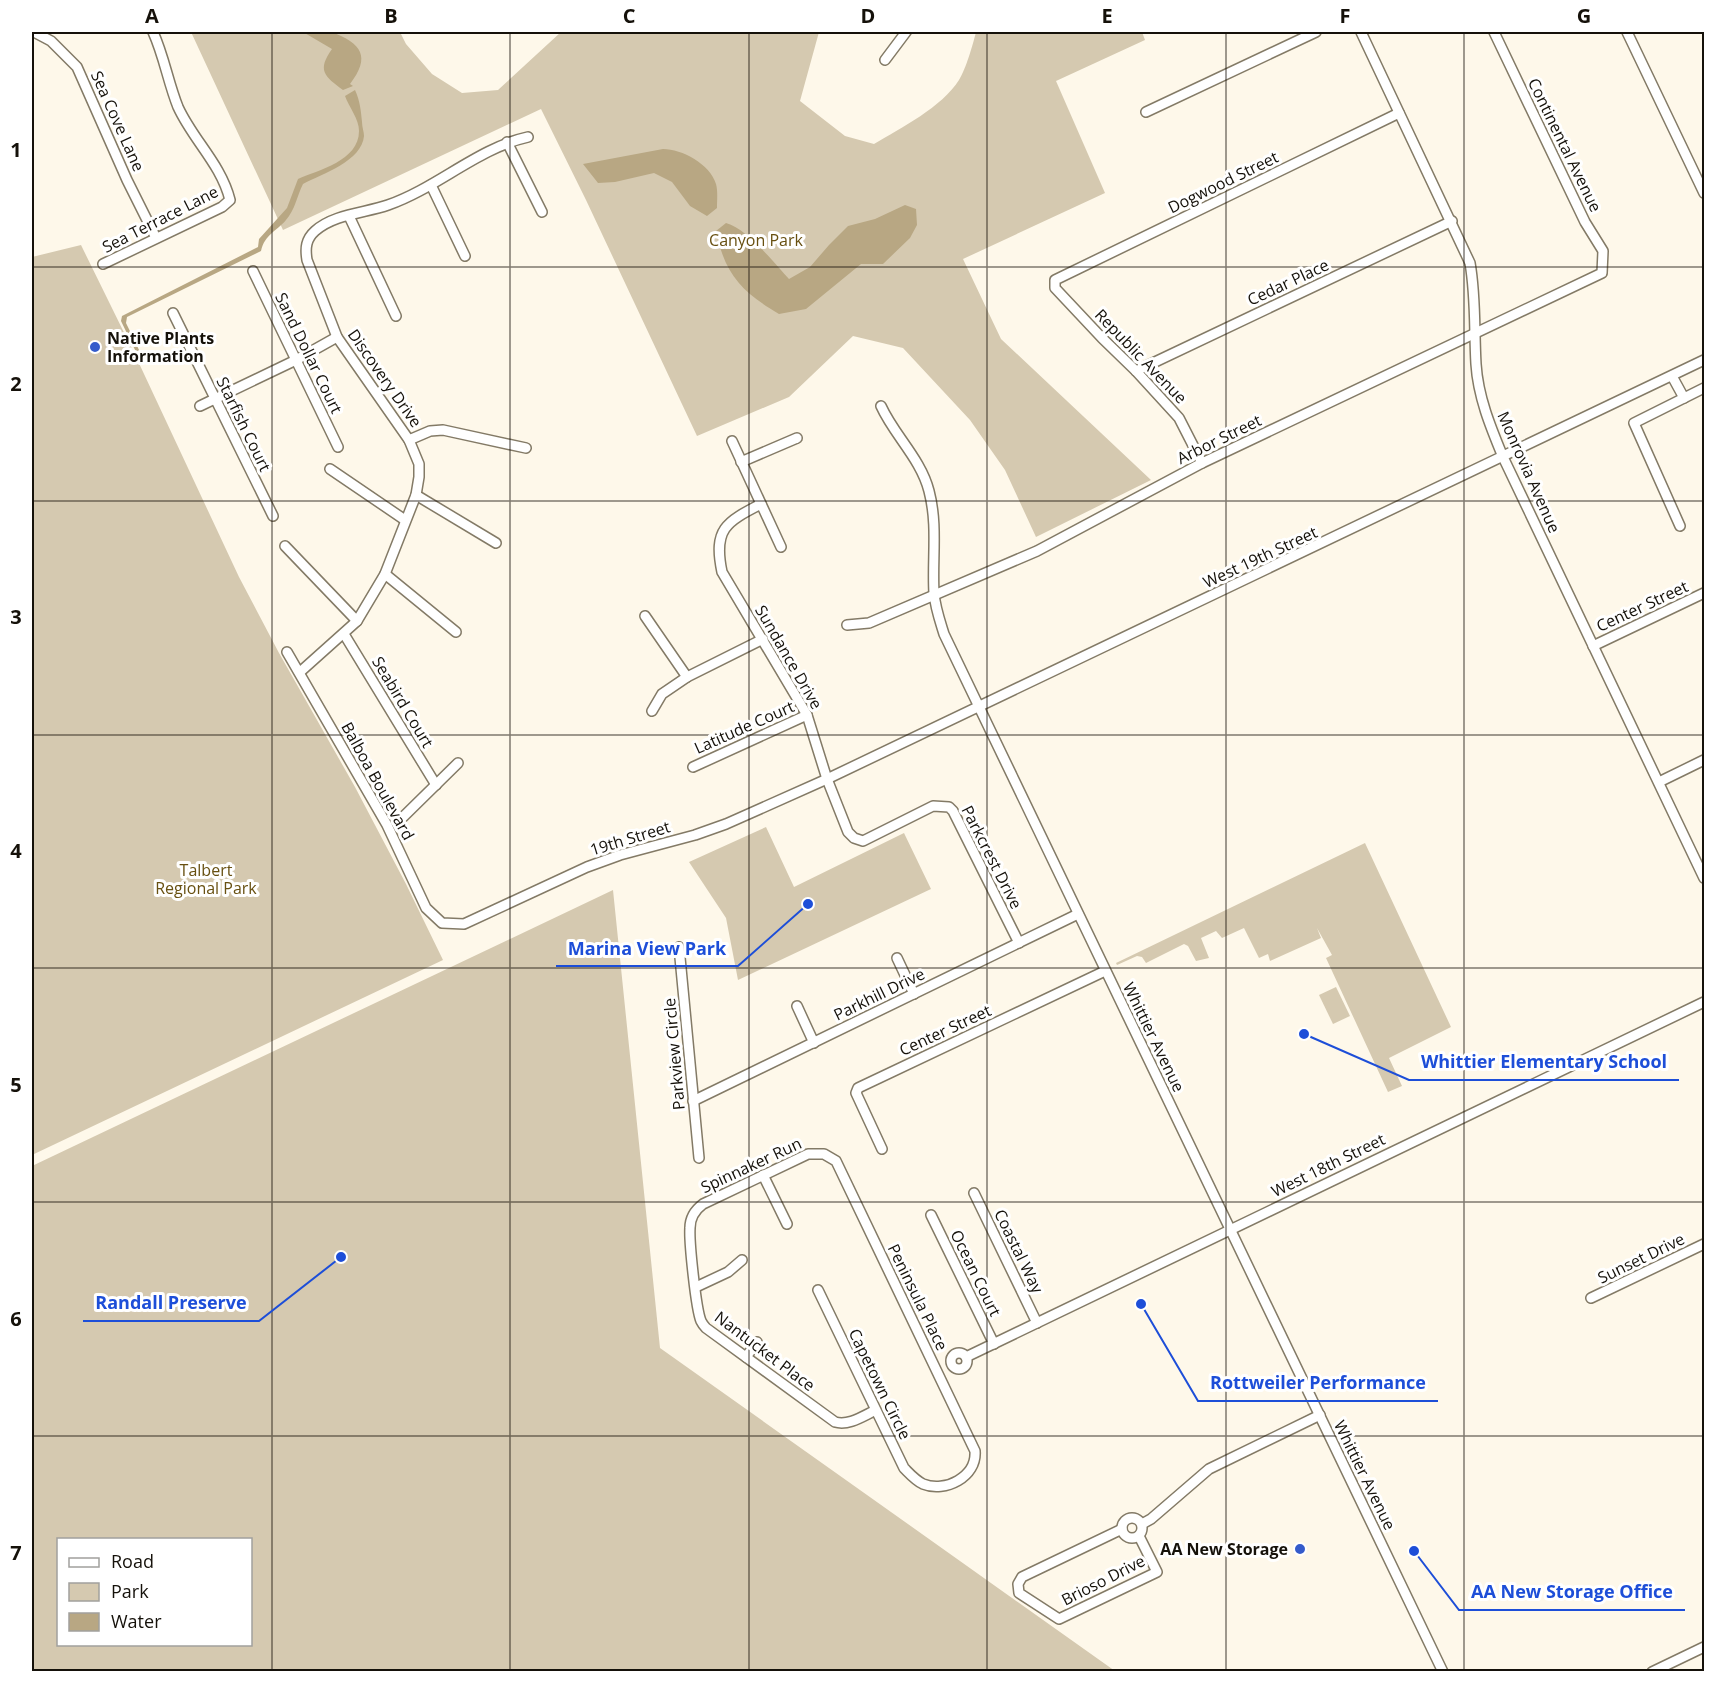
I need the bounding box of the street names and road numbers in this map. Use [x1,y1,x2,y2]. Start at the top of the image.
street label: Sea Cove Lane [86,67,150,175]
street label: Continental Avenue [1523,74,1607,216]
street label: Dogwood Street [1164,146,1282,218]
street label: Sea Terrace Lane [98,180,222,258]
street label: Cedar Place [1244,254,1332,310]
street label: Sand Dollar Court [270,289,348,417]
street label: Republic Avenue [1090,304,1192,408]
street label: Discovery Drive [343,324,427,432]
street label: Starfish Court [212,373,277,475]
street label: Monrovia Avenue [1492,408,1566,536]
street label: Arbor Street [1173,409,1265,469]
street label: West 19th Street [1199,521,1321,593]
street label: Center Street [1593,575,1692,637]
street label: Sundance Drive [750,601,828,713]
street label: Seabird Court [367,652,439,752]
street label: Latitude Court [691,695,798,759]
street label: Balboa Boulevard [336,718,420,844]
street label: Parkcrest Drive [956,802,1028,912]
street label: 19th Street [587,815,673,861]
street label: Parkhill Drive [830,962,928,1026]
street label: Whittier Avenue [1118,978,1190,1096]
street label: Parkview Circle [658,997,690,1111]
street label: Center Street [896,999,995,1061]
street label: West 18th Street [1267,1128,1389,1202]
street label: Spinnaker Run [697,1132,805,1198]
street label: Coastal Way [989,1205,1049,1297]
street label: Ocean Court [946,1226,1007,1320]
street label: Sunset Drive [1594,1227,1688,1288]
street label: Peninsula Place [883,1240,953,1354]
street label: Nantucket Place [710,1306,820,1396]
street label: Capetown Circle [844,1325,916,1443]
street label: Whittier Avenue [1329,1416,1401,1534]
street label: Brioso Drive [1057,1550,1149,1610]

